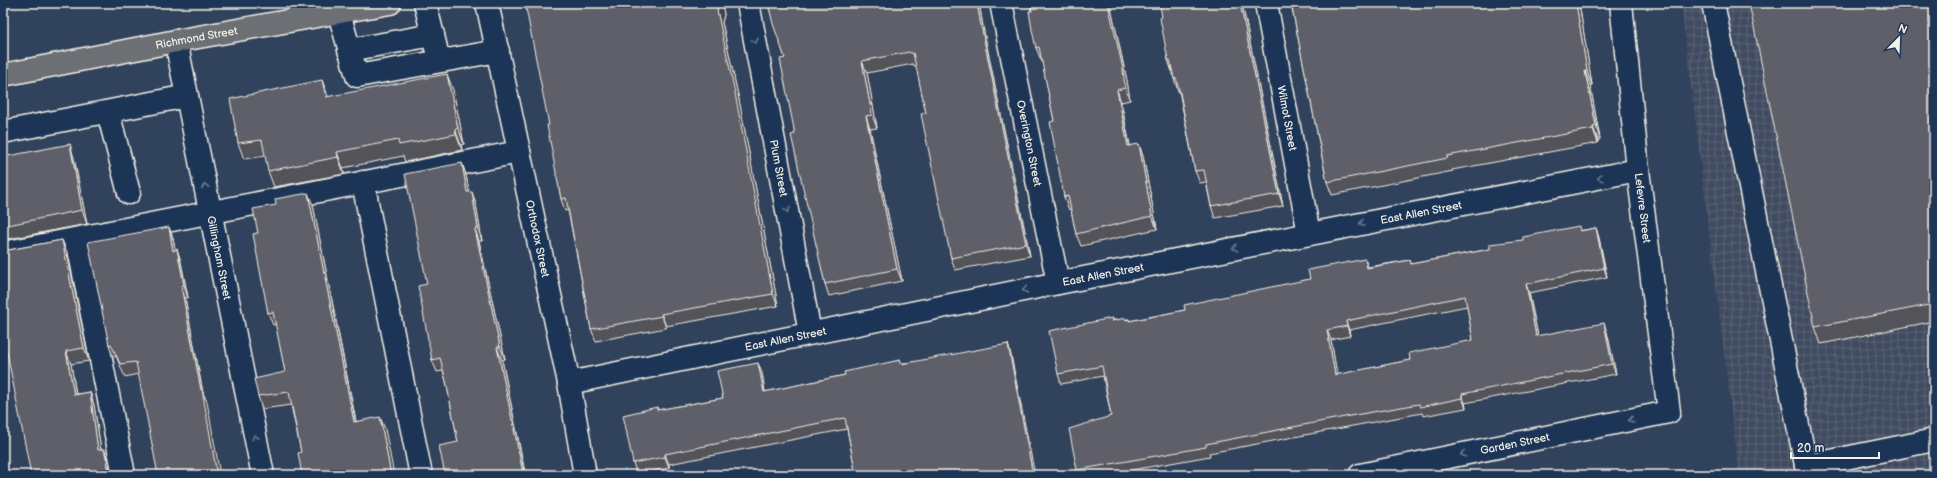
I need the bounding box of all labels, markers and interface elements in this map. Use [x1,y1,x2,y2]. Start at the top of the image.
north arrow [1879,18,1919,58]
text: N [1896,22,1909,37]
street label: Richmond Street [154,24,239,52]
one-way arrow [750,38,758,44]
street label: Wilmot Street [1274,84,1299,152]
street label: Overington Street [1014,99,1044,188]
street label: Plum Street [767,139,790,198]
street label: Lefevre Street [1632,172,1653,244]
one-way arrow [1597,173,1603,181]
one-way arrow [201,183,209,189]
street label: East Allen Street [1379,198,1464,227]
street label: Orthodox Street [523,199,552,279]
one-way arrow [782,207,790,213]
street label: Gillingham Street [204,215,234,302]
one-way arrow [1359,219,1366,227]
one-way arrow [1232,244,1238,252]
street label: East Allen Street [1061,260,1146,289]
one-way arrow [1022,285,1028,293]
street label: East Allen Street [744,324,828,354]
one-way arrow [1628,415,1634,423]
street label: Garden Street [1479,430,1551,457]
one-way arrow [252,434,260,440]
scale bar [1791,434,1879,460]
text: 20 m [1797,441,1824,456]
one-way arrow [1459,449,1466,458]

